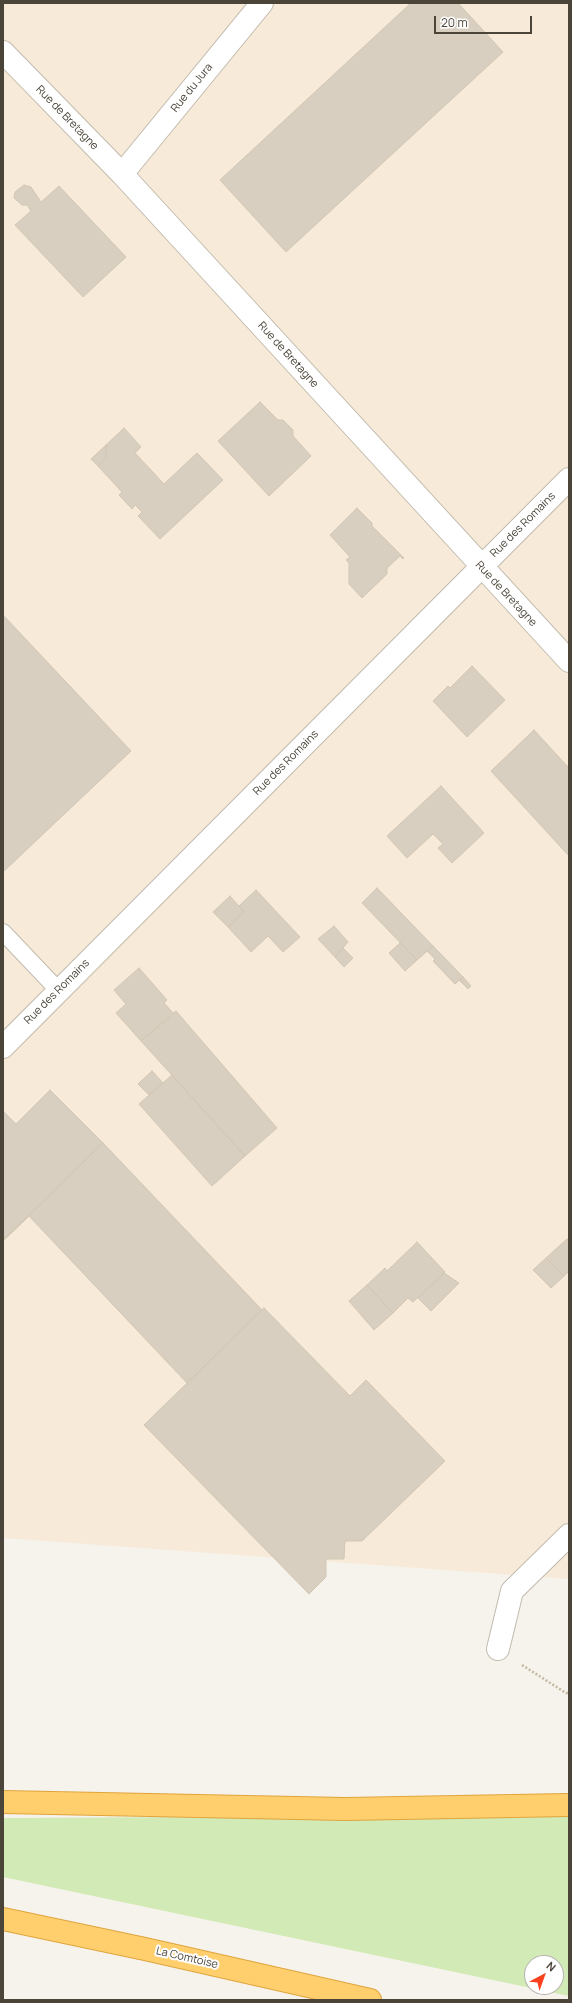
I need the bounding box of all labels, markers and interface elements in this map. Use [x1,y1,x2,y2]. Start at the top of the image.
scale bar [436,8,534,34]
text: 20 m [441,14,468,31]
street label: Rue du Jura [168,61,216,115]
street label: Rue de Bretagne [33,83,101,153]
street label: Rue de Bretagne [255,319,321,391]
street label: Rue des Romains [488,490,558,560]
street label: Rue de Bretagne [472,559,540,629]
street label: Rue des Romains [251,728,321,798]
street label: Rue des Romains [22,957,92,1027]
street label: La Comtoise [155,1944,219,1972]
north arrow [524,1955,564,1995]
text: N [544,1958,559,1975]

